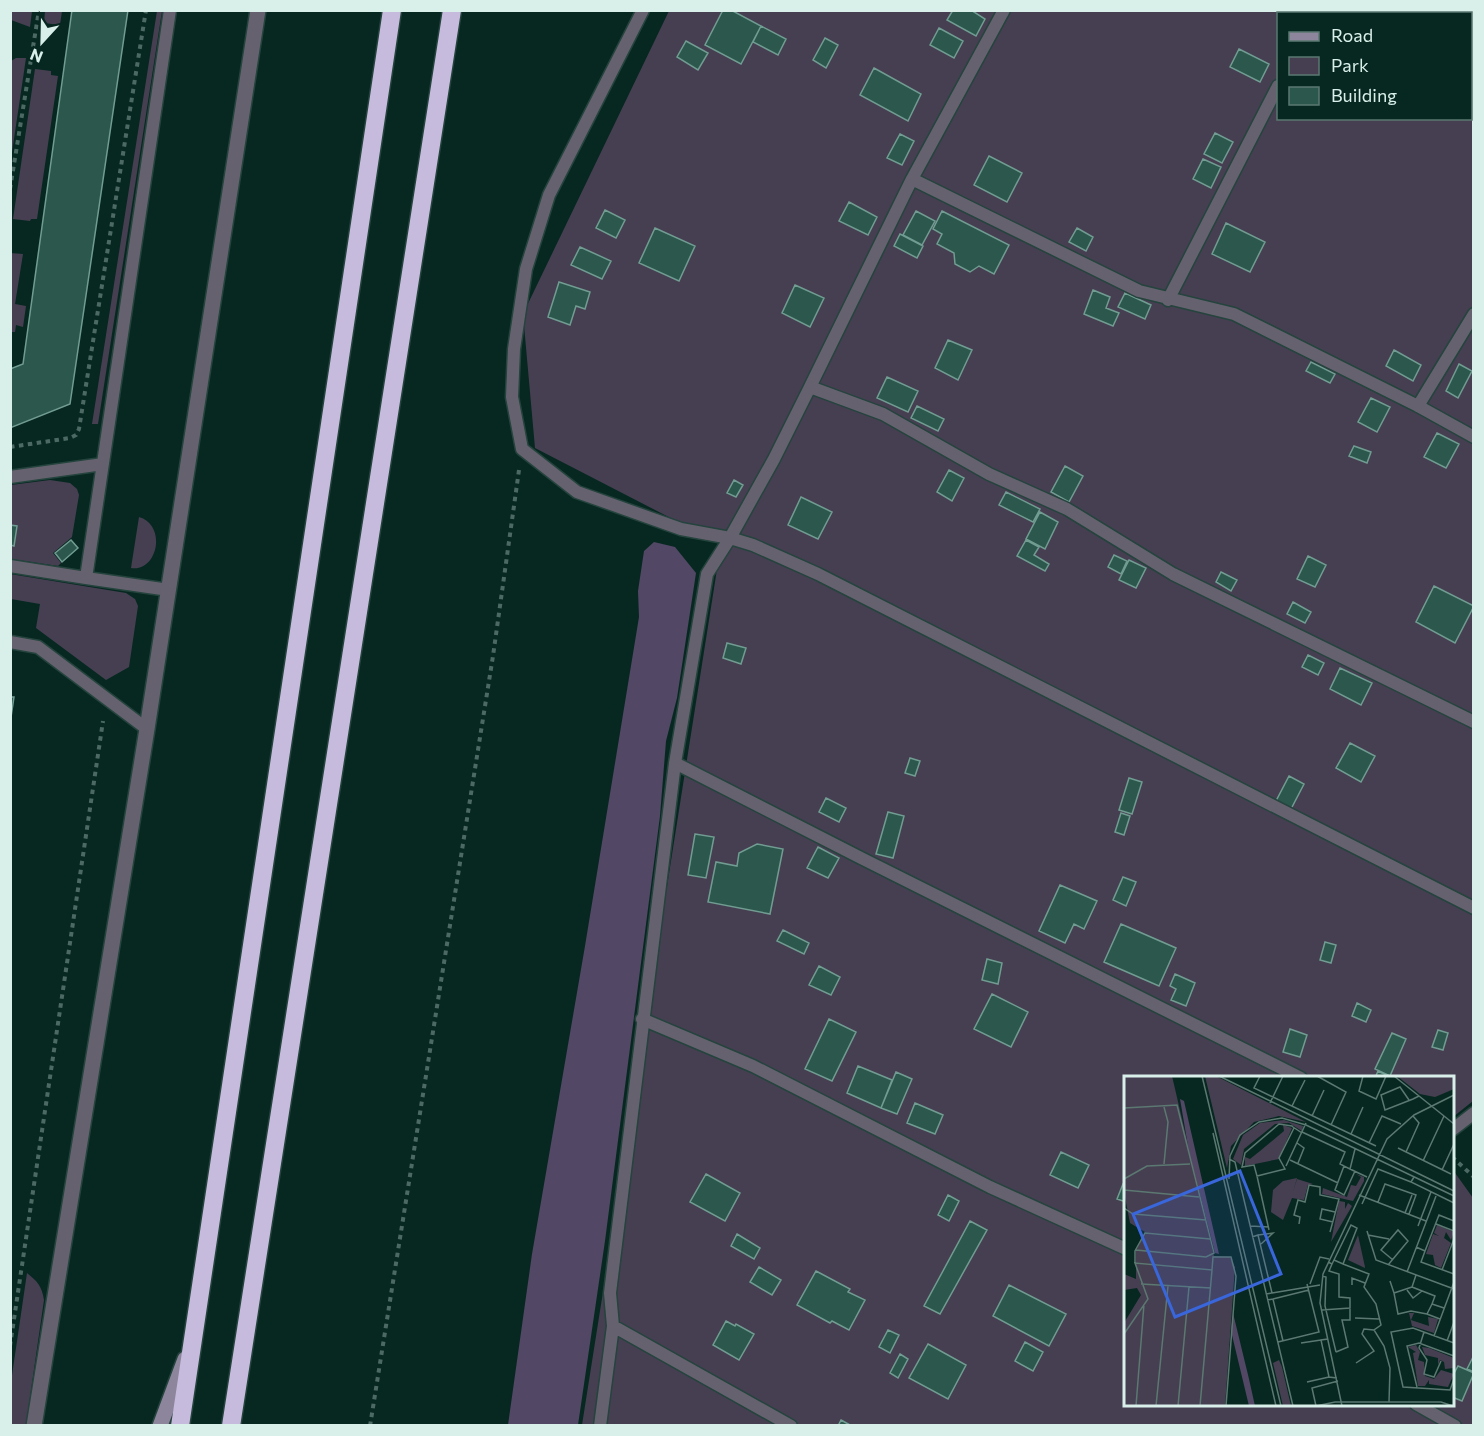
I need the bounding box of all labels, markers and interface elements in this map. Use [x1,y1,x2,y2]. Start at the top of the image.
north arrow [12,12,72,72]
legend [1277,12,1472,120]
text: Road [1331,24,1373,46]
text: N [27,45,45,67]
text: Park [1331,54,1369,76]
text: Building [1331,84,1397,106]
inset map [1124,1076,1454,1406]

